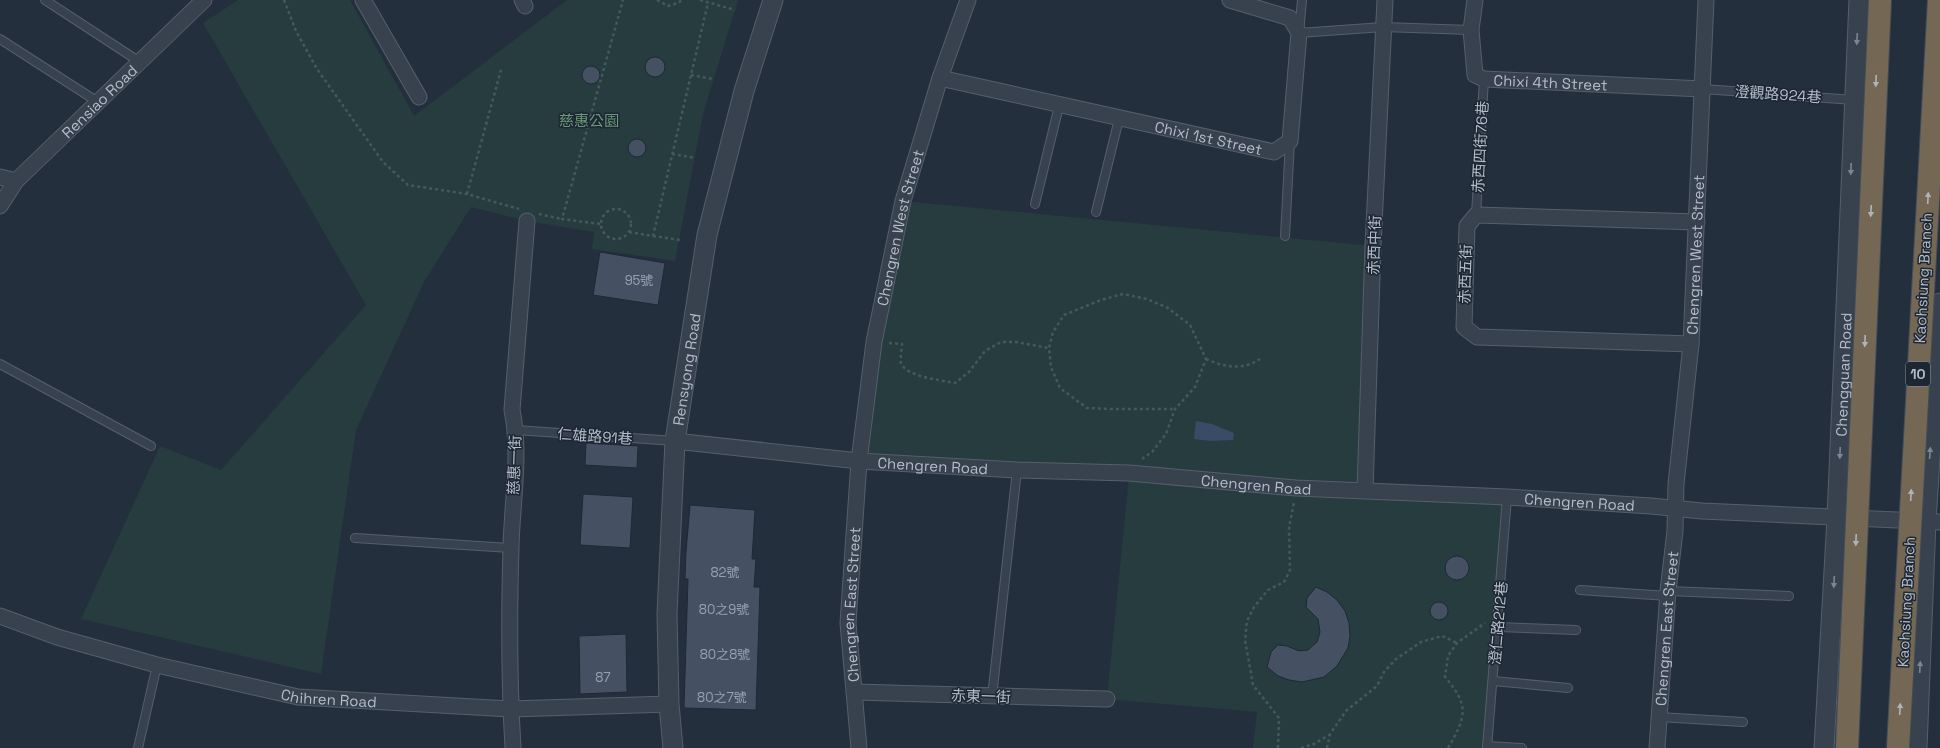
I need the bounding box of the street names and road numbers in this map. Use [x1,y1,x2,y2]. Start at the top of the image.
street label: Rensiao Road [57,60,141,142]
street label: Chixi 4th Street [1493,70,1608,94]
street label: 澄觀路924巷 [1734,81,1822,107]
street label: 赤西四街76巷 [1468,100,1492,194]
street label: Chixi 1st Street [1153,116,1264,159]
street label: Chengren West Street [872,147,927,307]
street label: Chengren West Street [1682,174,1708,335]
street label: Kaohsiung Branch [1910,212,1936,344]
street label: 赤西中街 [1363,215,1385,275]
street label: 赤西五街 [1454,244,1476,304]
street label: Rensyong Road [668,312,704,427]
street label: Chengguan Road [1831,312,1855,437]
road number: 10 [1906,362,1930,386]
street label: 仁雄路91巷 [557,424,633,448]
street label: 慈惠一街 [503,435,525,495]
street label: Chengren Road [877,453,989,478]
street label: Chengren Road [1200,470,1312,498]
street label: Chengren Road [1524,489,1635,514]
street label: Chengren East Street [838,526,864,683]
street label: Kaohsiung Branch [1893,536,1919,668]
street label: Chengren East Street [1650,550,1682,706]
street label: 澄仁路212巷 [1485,580,1511,666]
street label: Chihren Road [279,684,377,711]
street label: 赤東一街 [951,685,1011,707]

